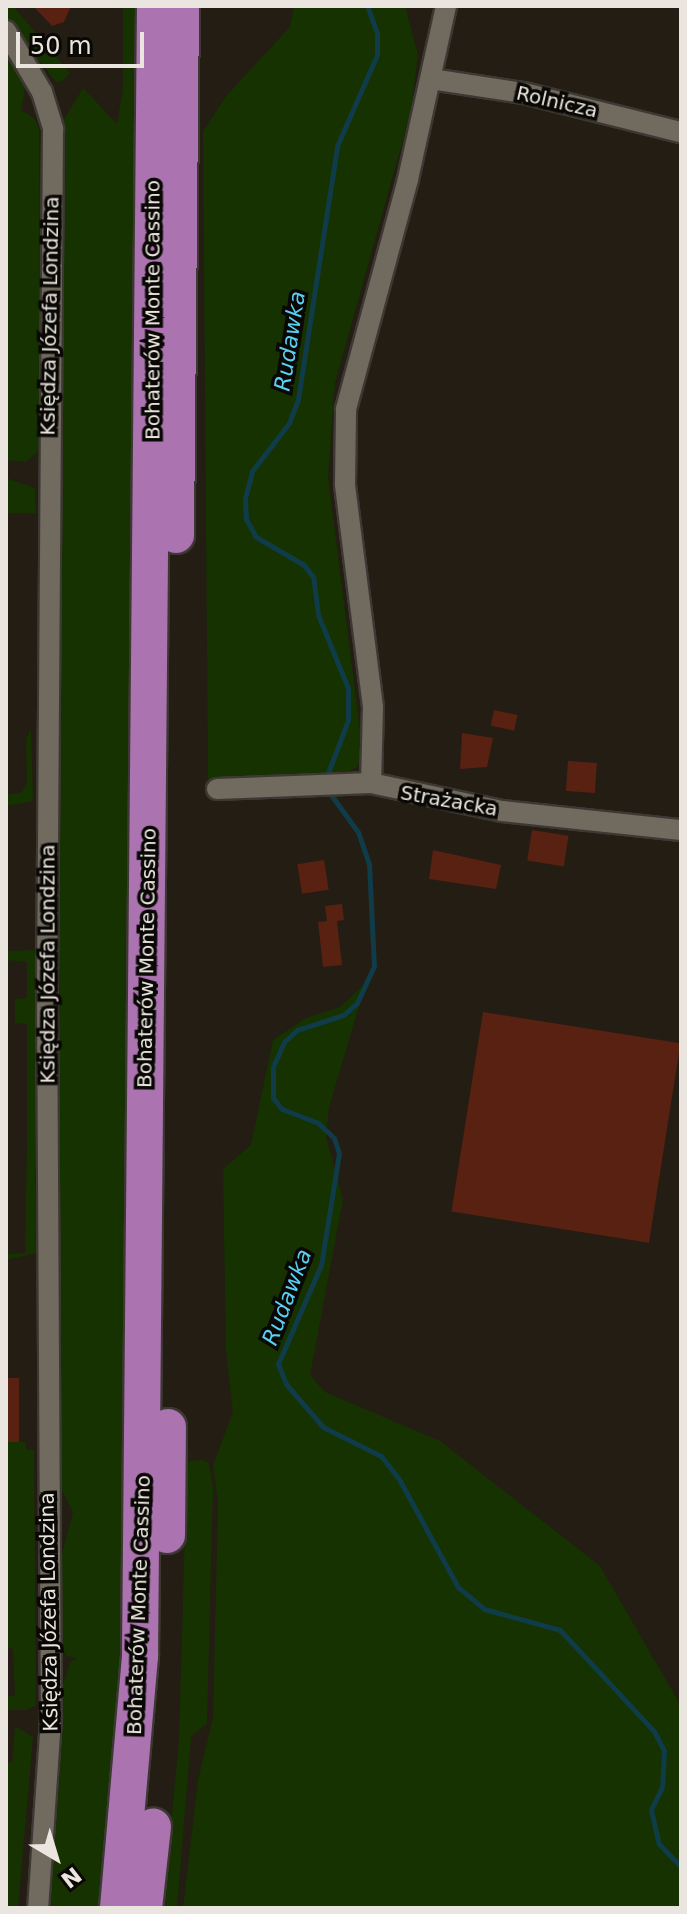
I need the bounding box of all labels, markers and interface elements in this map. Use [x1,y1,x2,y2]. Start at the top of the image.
scale bar [20,16,148,66]
text: 50 m [30,32,92,60]
street label: Rolnicza [514,81,600,123]
street label: Bohaterów Monte Cassino [141,180,165,440]
street label: Księdza Józefa Londzina [36,196,64,436]
water label: Rudawka [269,289,311,393]
street label: Strażacka [399,781,499,821]
street label: Bohaterów Monte Cassino [133,828,161,1088]
street label: Księdza Józefa Londzina [36,844,60,1084]
water label: Rudawka [257,1245,317,1349]
street label: Bohaterów Monte Cassino [122,1475,156,1735]
street label: Księdza Józefa Londzina [35,1492,63,1732]
north arrow [16,1818,96,1898]
text: N [56,1862,86,1893]

